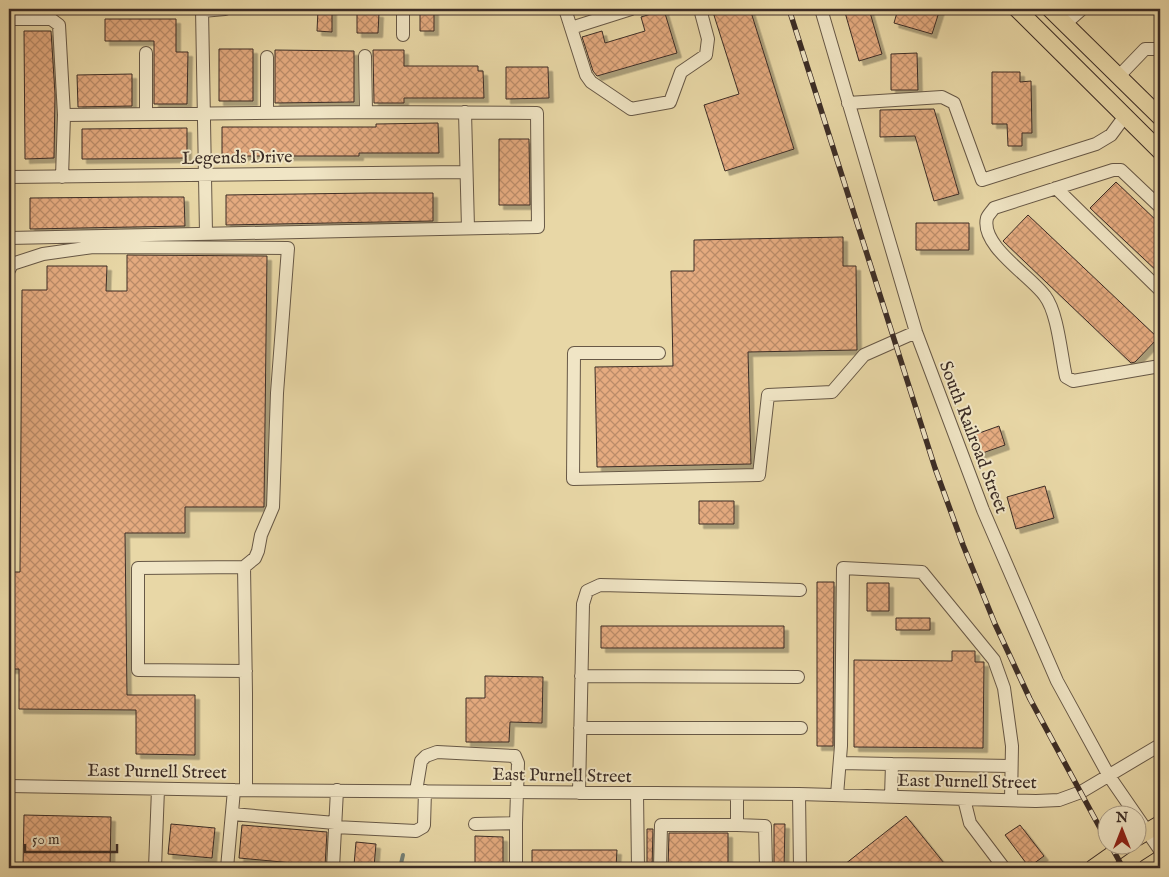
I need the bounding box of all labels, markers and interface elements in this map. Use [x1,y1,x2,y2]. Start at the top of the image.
street label: Legends Drive [182,146,293,171]
street label: South Railroad Street [933,358,1012,517]
street label: East Purnell Street [87,760,227,785]
street label: East Purnell Street [492,764,632,789]
street label: East Purnell Street [897,770,1037,795]
north arrow [1096,804,1146,854]
text: N [1115,809,1128,827]
scale bar [25,822,118,854]
text: 50 m [32,830,60,849]

